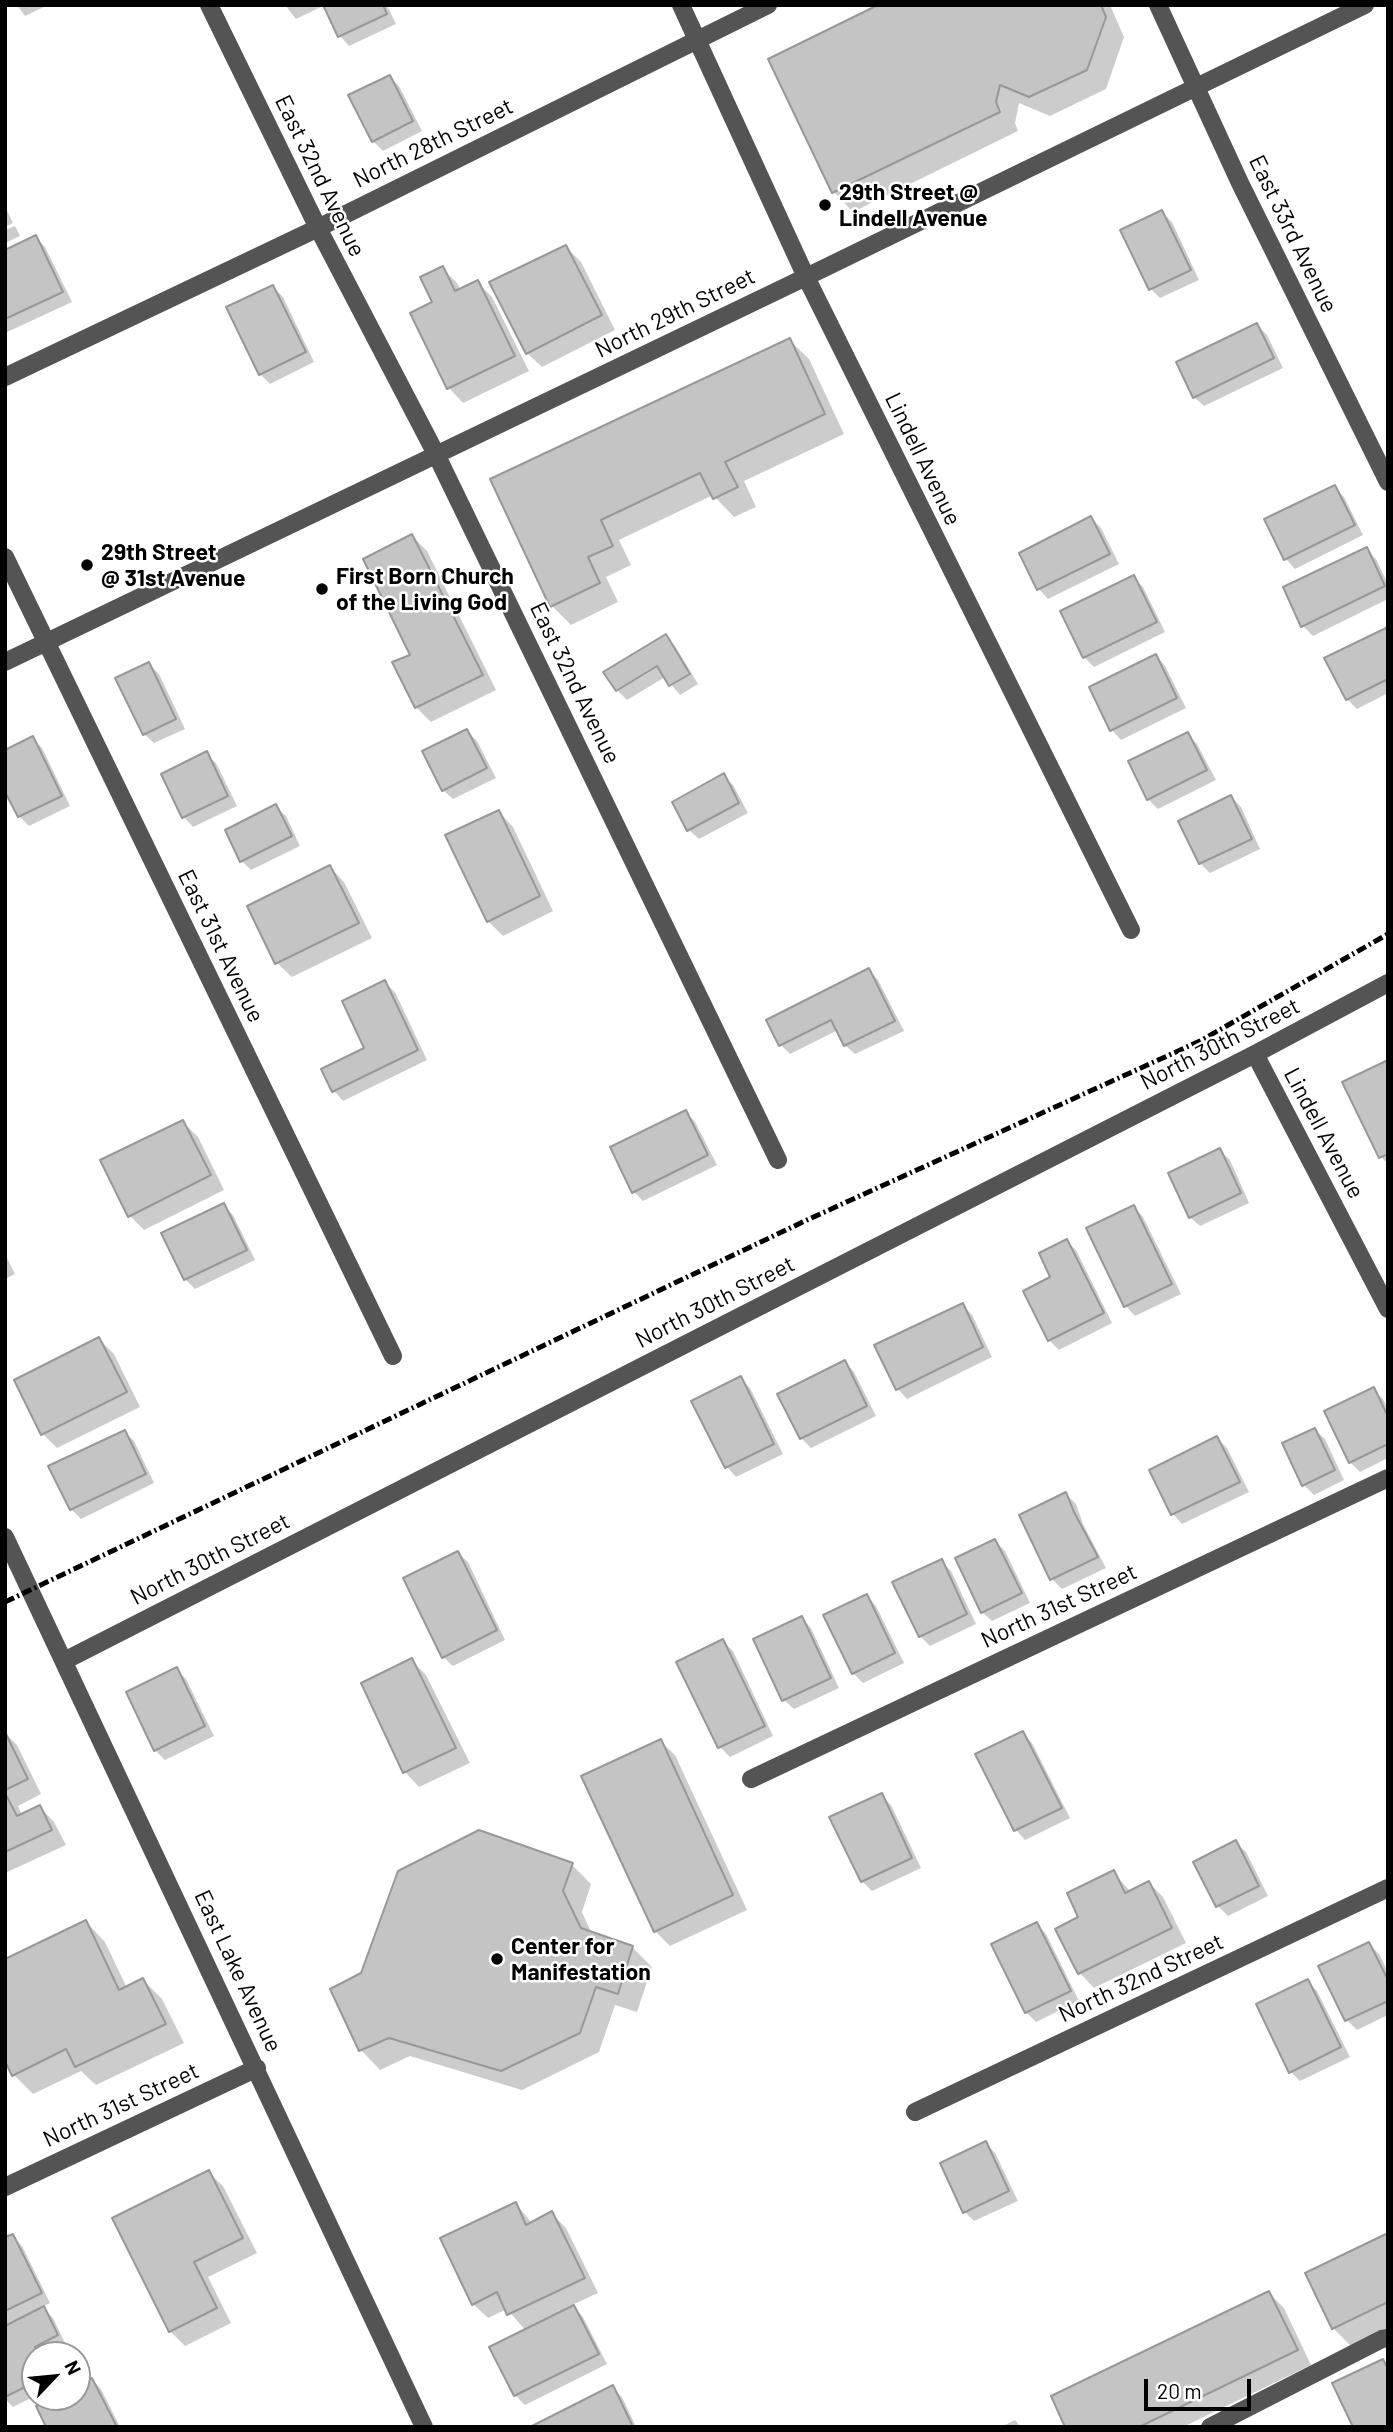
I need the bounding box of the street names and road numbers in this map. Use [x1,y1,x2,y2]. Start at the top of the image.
street label: East 32nd Avenue [269,91,371,261]
street label: North 28th Street [348,92,518,194]
street label: East 33rd Avenue [1243,151,1343,317]
street label: North 29th Street [590,262,760,364]
street label: Lindell Avenue [879,388,967,530]
street label: East 32nd Avenue [524,598,626,768]
street label: East 31st Avenue [172,865,270,1027]
street label: North 30th Street [1136,992,1304,1096]
street label: Lindell Avenue [1278,1063,1370,1203]
street label: North 30th Street [631,1250,799,1354]
street label: North 30th Street [126,1507,294,1611]
street label: North 31st Street [977,1558,1141,1654]
street label: East Lake Avenue [188,1886,288,2056]
street label: North 32nd Street [1054,1928,1228,2028]
street label: North 31st Street [39,2057,203,2153]

